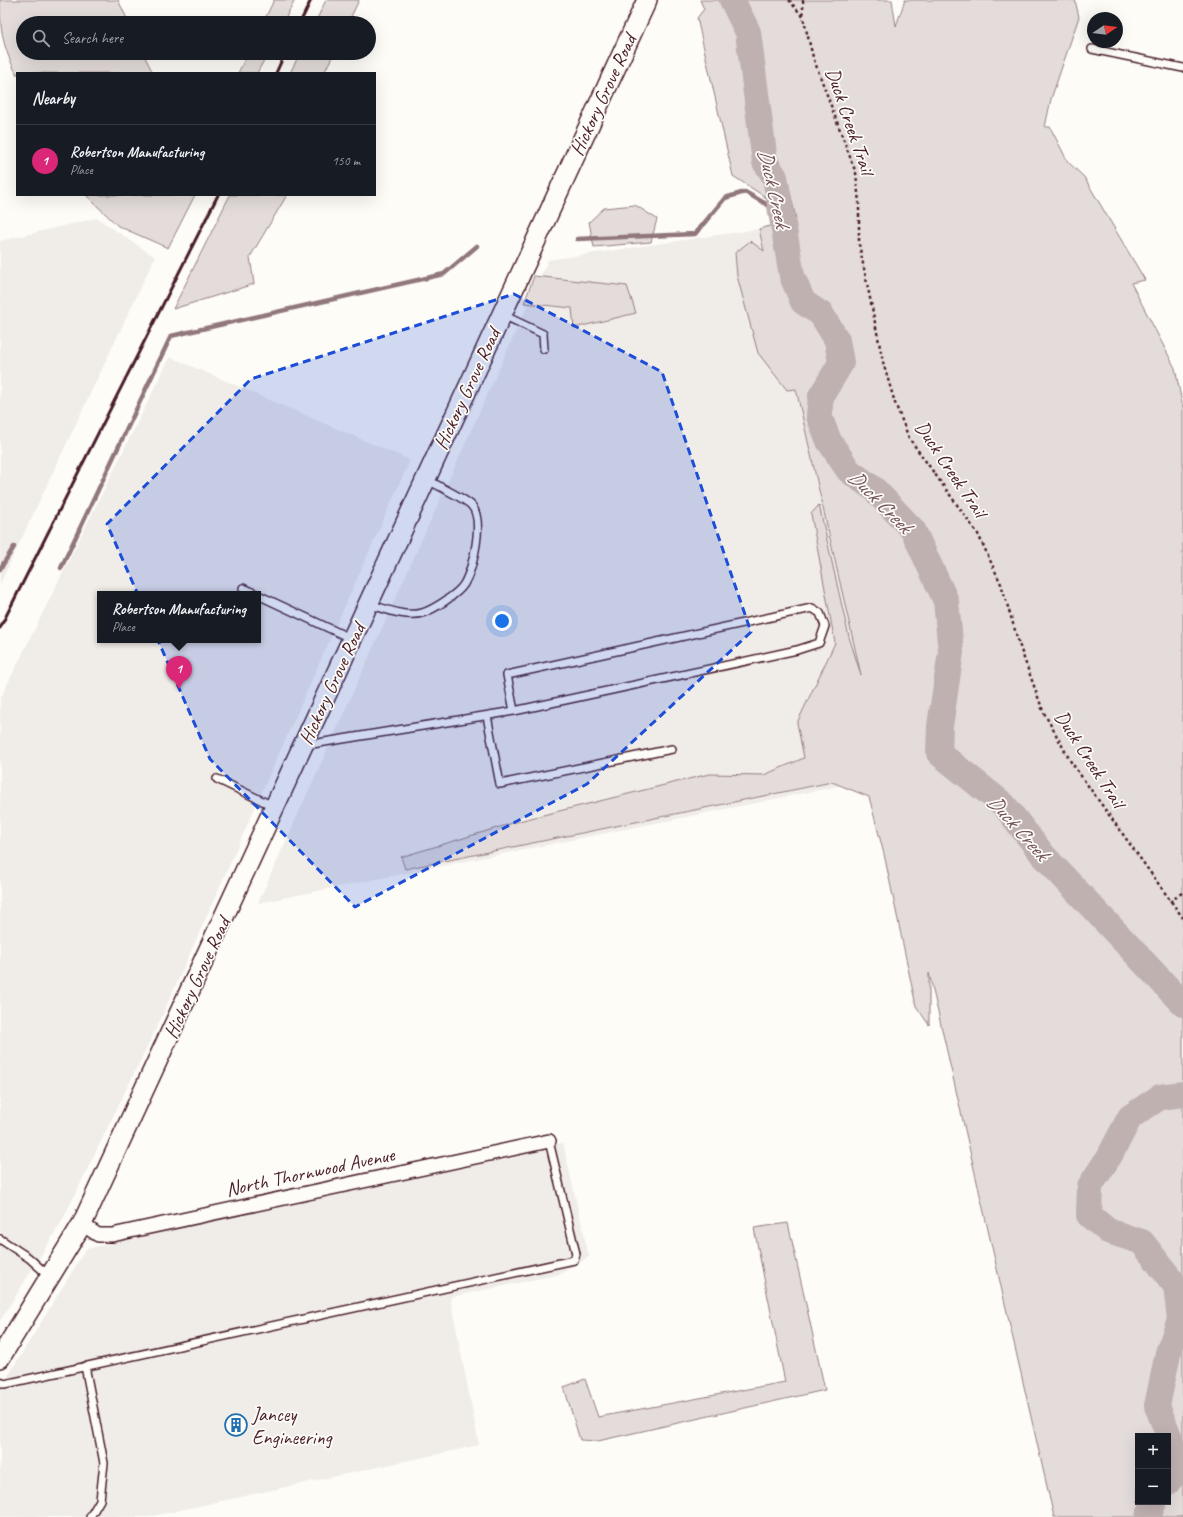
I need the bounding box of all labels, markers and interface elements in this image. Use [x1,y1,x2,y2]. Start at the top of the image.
north arrow [1087,12,1123,48]
search box [16,16,376,60]
icon: search [30,27,52,49]
street label: Hickory Grove Road [564,28,643,159]
text: Search here [62,29,123,48]
street label: Duck Creek Trail [820,64,881,181]
text: Nearby [32,88,75,109]
text: Robertson Manufacturing [70,143,204,162]
water label: Duck Creek [752,147,796,233]
text: 1 [42,153,48,169]
text: 150 m [332,153,360,169]
text: Place [70,162,93,178]
street label: Hickory Grove Road [428,322,507,453]
street label: Duck Creek Trail [910,416,994,525]
water label: Duck Creek [843,464,920,541]
popup [97,591,261,643]
text: Robertson Manufacturing [112,600,246,619]
your location [492,611,512,631]
street label: Hickory Grove Road [293,617,372,748]
text: Place [112,619,135,635]
pin: 1 [166,656,192,689]
street label: Duck Creek Trail [1049,706,1133,815]
water label: Duck Creek [982,789,1056,868]
street label: Hickory Grove Road [158,911,237,1042]
street label: North Thornwood Avenue [223,1142,398,1202]
place label: Jancey Engineering [251,1402,333,1450]
building icon: Jancey Engineering [223,1412,249,1438]
map controls [1135,1433,1171,1505]
button: + [1135,1433,1171,1469]
button: − [1135,1469,1171,1505]

